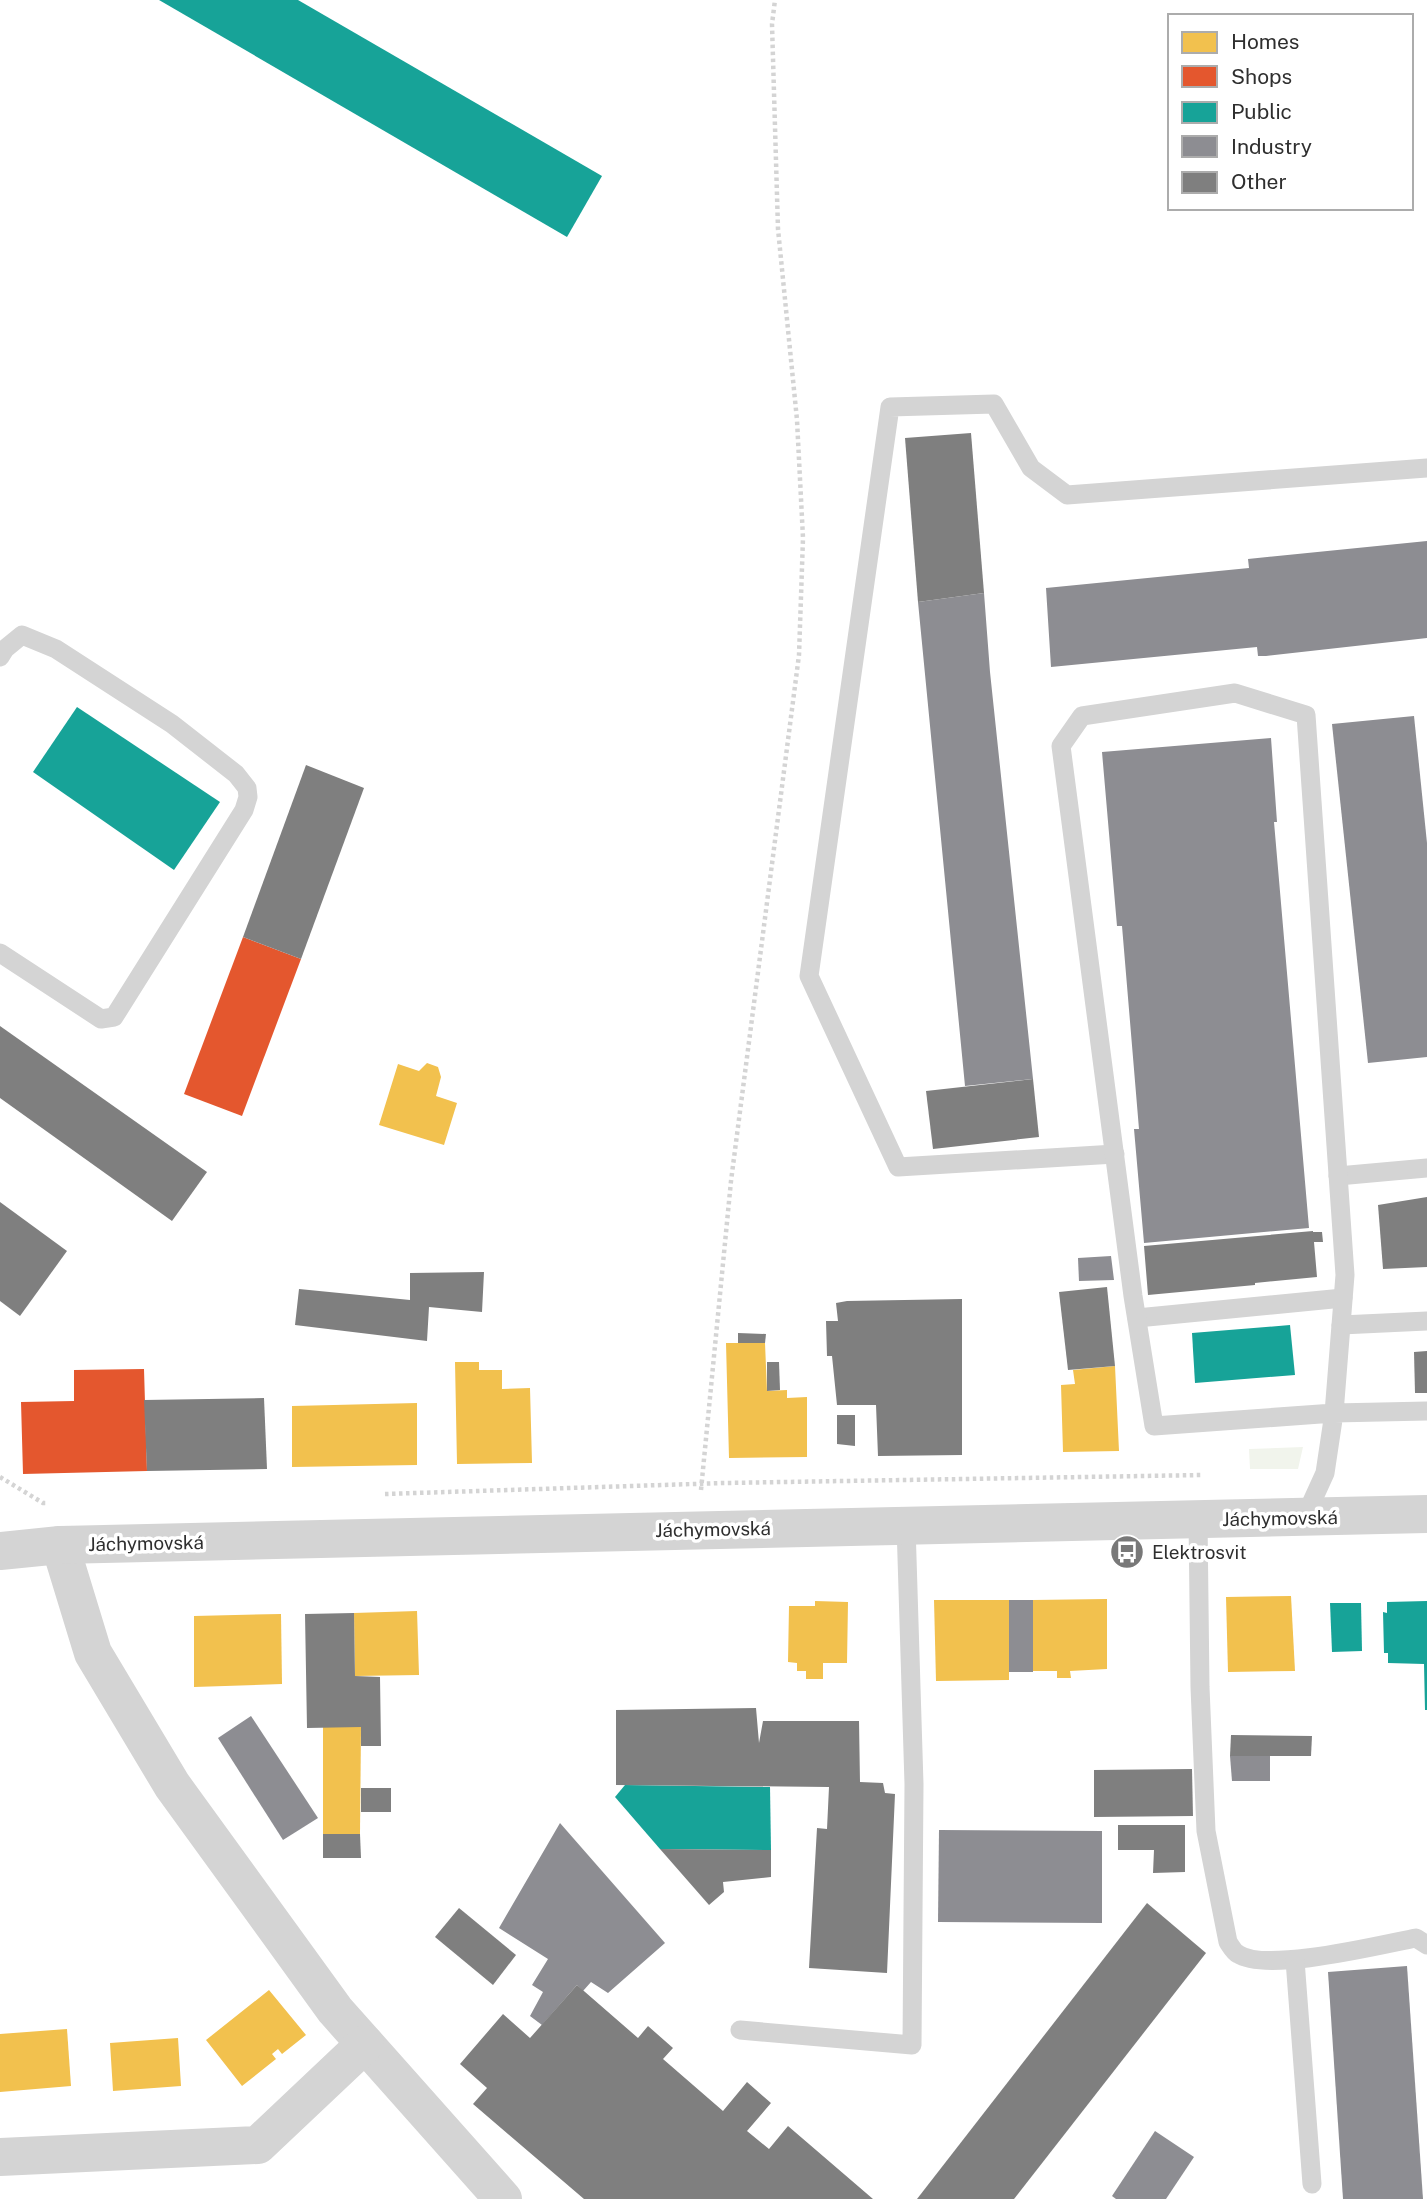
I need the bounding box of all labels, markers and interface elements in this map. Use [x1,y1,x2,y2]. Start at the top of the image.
legend [1168,14,1413,210]
text: Homes [1231,29,1299,54]
text: Shops [1231,64,1292,89]
text: Public [1231,99,1292,124]
text: Industry [1231,134,1312,159]
text: Other [1231,169,1287,194]
street label: Jáchymovská [1222,1506,1338,1530]
street label: Jáchymovská [655,1517,771,1541]
street label: Jáchymovská [88,1531,204,1555]
bus stop icon: Elektrosvit [1108,1533,1146,1571]
place label: Elektrosvit [1152,1541,1247,1563]

